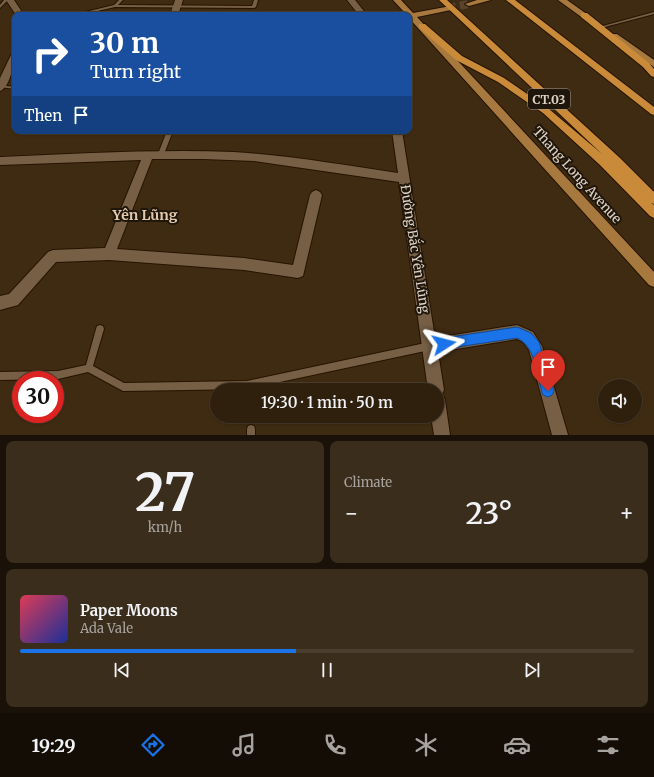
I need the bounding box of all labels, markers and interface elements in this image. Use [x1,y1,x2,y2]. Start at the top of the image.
text: 30 m [90,25,159,61]
icon: right [24,28,76,80]
text: Turn right [90,60,181,83]
road number: CT.03 [528,89,570,109]
icon: arrive [70,104,92,126]
text: Then [24,106,62,125]
street label: Thang Long Avenue [529,123,625,227]
street label: Đường Bắc Yên Lũng [396,183,437,315]
district label: Yên Lũng [112,206,178,224]
position arrow [423,323,465,365]
pin [531,350,565,391]
icon: arrive [537,356,559,378]
speed limit sign: 30 [12,371,64,423]
map controls [598,379,642,423]
button: sound [598,379,642,423]
text: 19:30 · 1 min · 50 m [261,393,393,412]
text: 27 [135,460,195,525]
text: Climate [344,474,392,491]
text: 23° [465,494,513,532]
text: − [344,499,359,527]
text: + [619,499,634,527]
text: km/h [148,519,182,536]
text: Paper Moons [80,601,178,620]
text: Ada Vale [80,620,133,637]
icon: previous [111,659,133,681]
icon: pause [316,659,338,681]
icon: next [521,659,543,681]
icon: directions [139,731,167,759]
icon: music [230,731,258,759]
icon: phone [321,731,349,759]
icon: climate [412,731,440,759]
icon: car [503,731,531,759]
icon: filters [594,731,622,759]
text: 19:29 [32,734,76,757]

